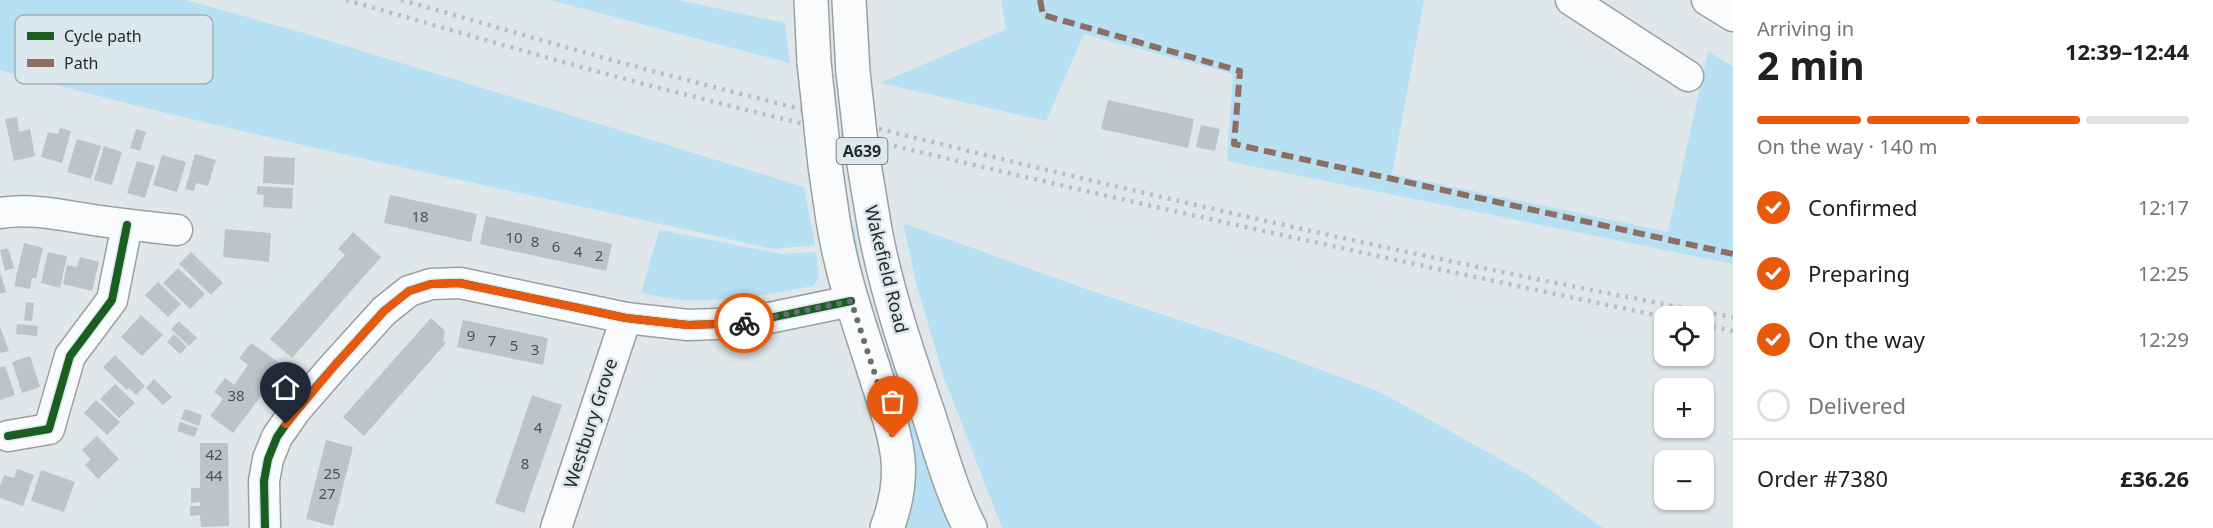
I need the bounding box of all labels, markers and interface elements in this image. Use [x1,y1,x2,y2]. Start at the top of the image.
legend [15,15,213,84]
text: Arriving in [1757,15,1854,42]
text: Cycle path [64,25,142,47]
text: 12:39–12:44 [2065,36,2189,66]
text: 2 min [1757,38,1864,91]
text: Path [64,52,98,74]
text: On the way · 140 m [1757,133,1937,160]
road number: A639 [836,138,888,164]
icon: check [1757,191,1790,224]
text: Confirmed [1808,192,1918,222]
text: 12:17 [2138,194,2189,221]
street label: Wakefield Road [860,203,914,335]
house number: 18 [411,206,429,226]
house number: 10 [505,227,523,247]
house number: 8 [531,231,539,251]
house number: 6 [552,236,560,256]
house number: 4 [574,241,583,261]
house number: 2 [595,245,603,265]
icon: check [1757,257,1790,290]
text: Preparing [1808,258,1910,288]
text: 12:25 [2138,260,2189,287]
courier [714,293,774,353]
map controls [1654,306,1714,510]
button: locate [1654,306,1714,366]
icon: bike [728,307,761,340]
icon: check [1757,323,1790,356]
text: On the way [1808,324,1925,354]
house number: 9 [467,325,475,345]
text: 12:29 [2138,326,2189,353]
house number: 7 [488,330,496,350]
house number: 5 [510,335,518,355]
house number: 3 [531,339,539,359]
street label: Westbury Grove [558,355,622,491]
pin [260,362,311,424]
icon: home [269,371,302,404]
pin [867,376,918,438]
button: + [1654,378,1714,438]
house number: 38 [227,385,245,405]
icon: bag [876,385,909,418]
text: Delivered [1808,390,1906,420]
house number: 4 [534,417,543,437]
house number: 42 [205,444,223,464]
button: − [1654,450,1714,510]
house number: 8 [521,453,529,473]
house number: 25 [323,463,341,483]
text: Order #7380 [1757,463,1888,493]
text: £36.26 [2120,463,2189,493]
house number: 44 [205,465,223,485]
house number: 27 [318,483,336,503]

